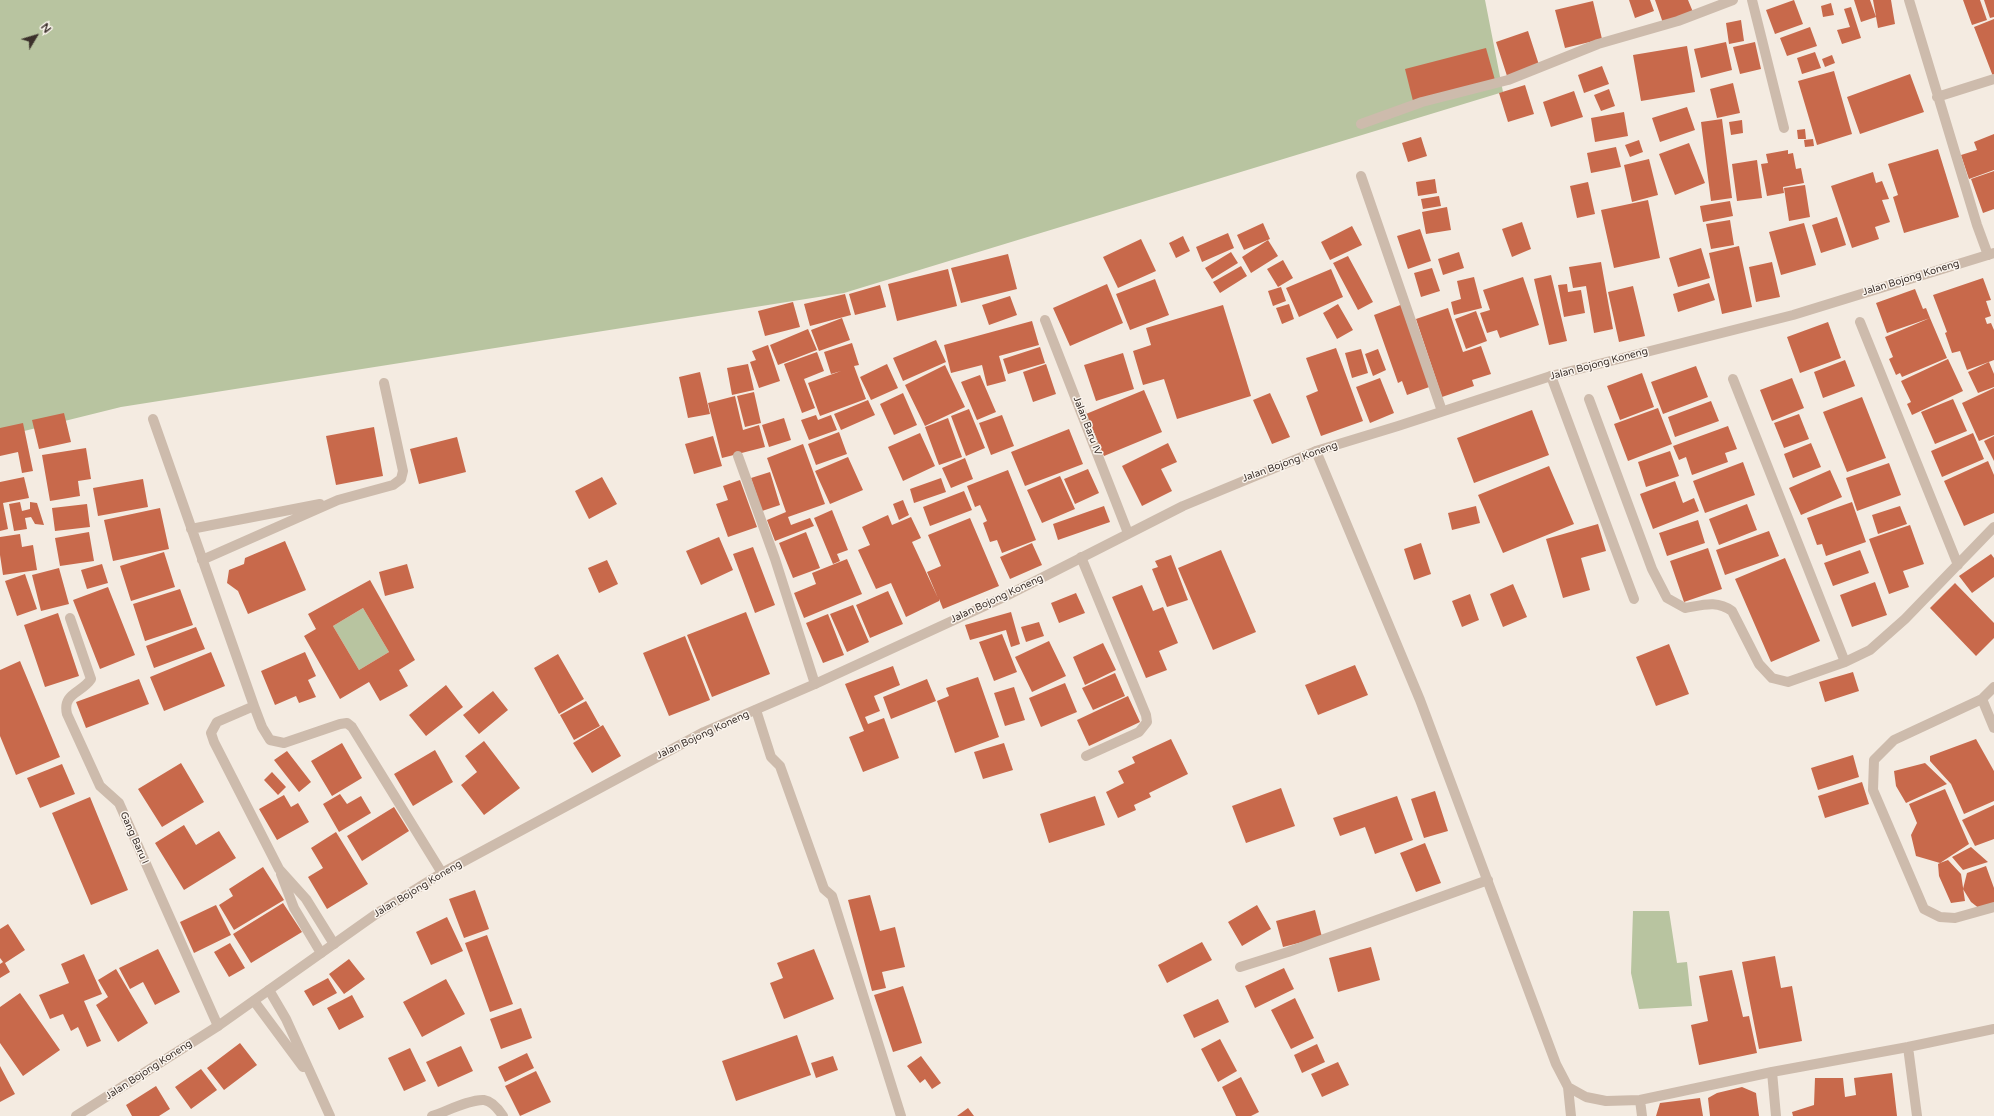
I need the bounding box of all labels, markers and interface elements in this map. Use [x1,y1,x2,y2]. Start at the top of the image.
north arrow [16,16,56,56]
text: N [38,21,54,36]
street label: Jalan Bojong Koneng [1861,258,1961,298]
street label: Jalan Bojong Koneng [1549,345,1649,383]
street label: Jalan Baru IV [1070,395,1104,457]
street label: Jalan Bojong Koneng [1241,439,1339,485]
street label: Jalan Bojong Koneng [949,572,1045,626]
street label: Jalan Bojong Koneng [655,708,751,762]
street label: Gang Baru I [117,810,151,866]
street label: Jalan Bojong Koneng [372,858,464,920]
street label: Jalan Bojong Koneng [104,1038,194,1102]

